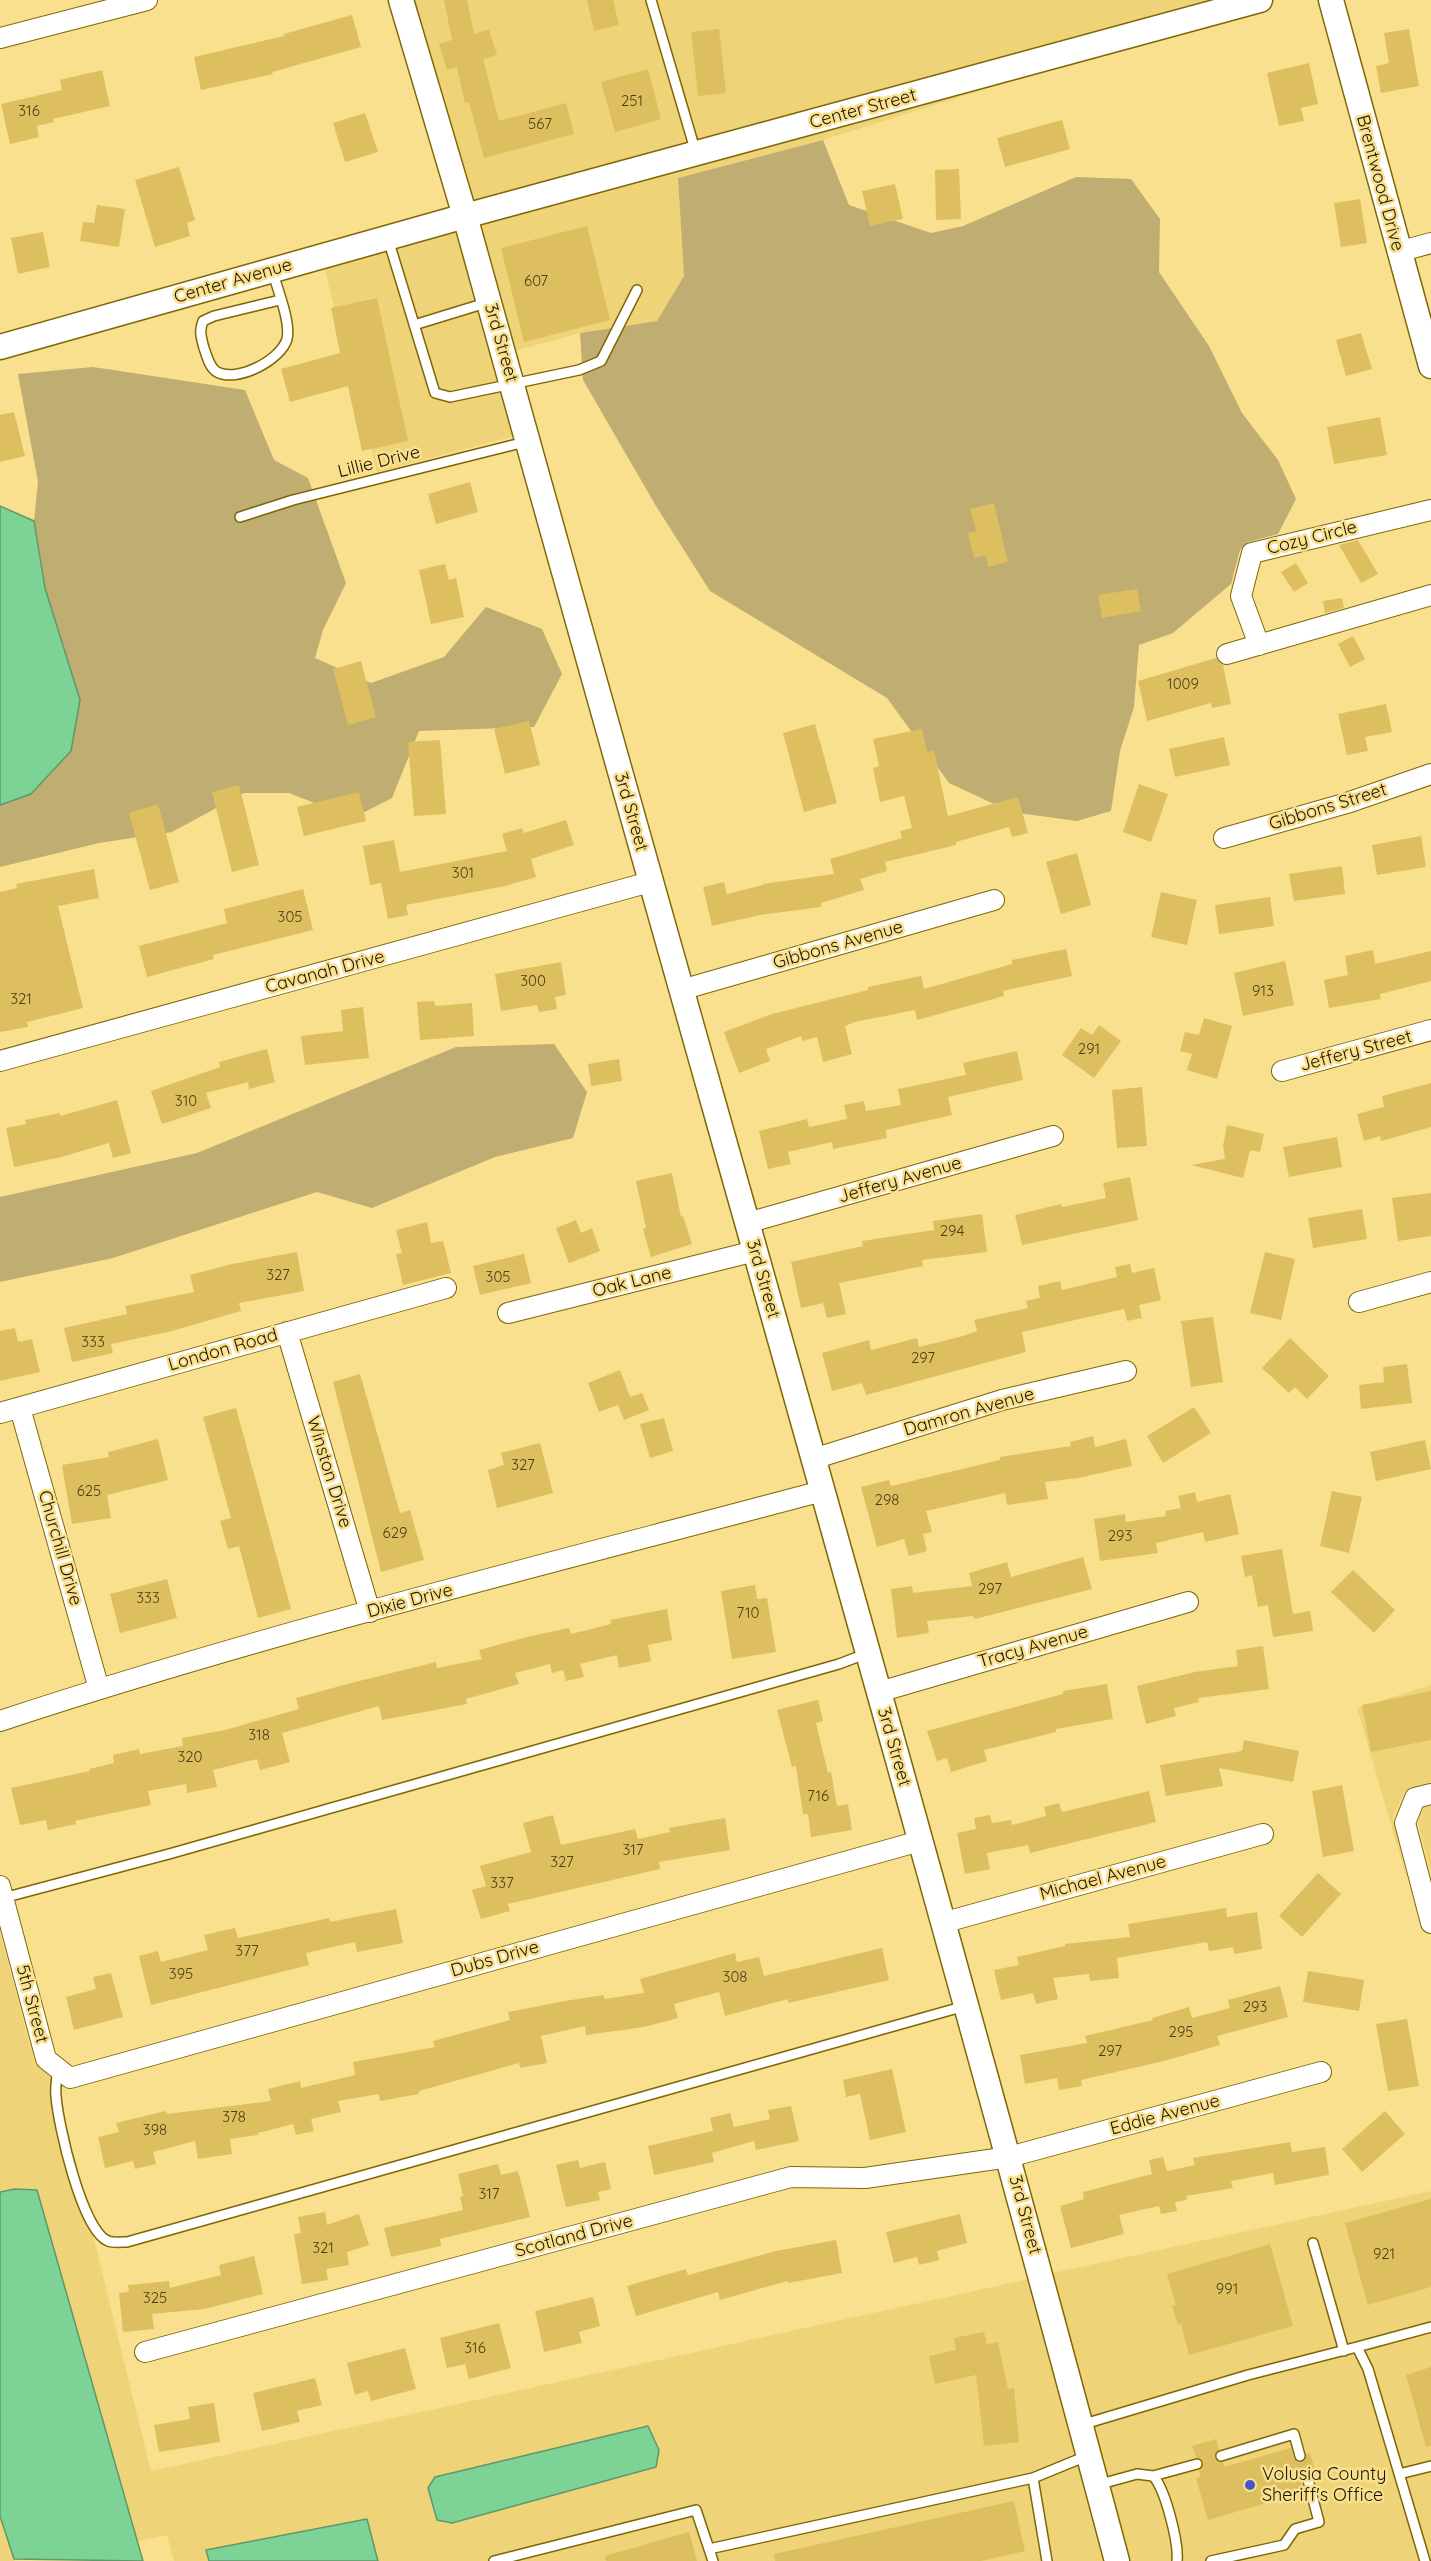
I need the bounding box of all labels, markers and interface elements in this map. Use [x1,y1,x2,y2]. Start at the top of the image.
street label: Center Street [807,84,919,134]
house number: 251 [621,92,643,110]
house number: 316 [18,102,40,120]
street label: Brentwood Drive [1351,113,1409,253]
house number: 567 [528,115,552,133]
street label: Center Avenue [171,254,295,308]
house number: 607 [524,272,548,290]
street label: 3rd Street [479,301,523,385]
street label: Lillie Drive [336,441,422,483]
street label: Cozy Circle [1265,516,1359,560]
house number: 1009 [1167,675,1199,693]
street label: 3rd Street [609,770,653,854]
street label: Gibbons Street [1267,779,1389,835]
house number: 301 [452,864,474,882]
house number: 305 [278,908,302,926]
street label: Gibbons Avenue [770,916,906,974]
street label: Cavanah Drive [263,946,387,998]
house number: 300 [520,972,546,990]
house number: 913 [1252,982,1274,1000]
house number: 321 [10,990,32,1008]
street label: Jeffery Street [1298,1026,1414,1076]
house number: 291 [1078,1040,1100,1058]
house number: 310 [175,1092,197,1110]
street label: Jeffery Avenue [836,1152,964,1208]
house number: 294 [940,1222,964,1240]
street label: 3rd Street [741,1237,785,1321]
street label: Oak Lane [590,1262,674,1302]
house number: 327 [266,1266,290,1284]
house number: 305 [486,1268,510,1286]
street label: London Road [166,1324,280,1376]
house number: 333 [81,1333,105,1351]
house number: 297 [911,1349,935,1367]
street label: Damron Avenue [901,1383,1037,1441]
street label: Winston Drive [302,1414,356,1530]
house number: 327 [511,1456,535,1474]
house number: 625 [77,1482,101,1500]
street label: Churchill Drive [33,1488,87,1608]
house number: 298 [875,1491,899,1509]
house number: 629 [383,1524,407,1542]
house number: 293 [1108,1527,1132,1545]
street label: Dixie Drive [365,1579,455,1623]
house number: 297 [978,1580,1002,1598]
house number: 333 [136,1589,160,1607]
house number: 710 [737,1604,759,1622]
street label: Tracy Avenue [976,1621,1090,1673]
street label: 3rd Street [872,1705,916,1789]
house number: 318 [248,1726,270,1744]
house number: 320 [177,1748,203,1766]
house number: 716 [807,1787,829,1805]
house number: 317 [622,1841,644,1859]
street label: Michael Avenue [1037,1851,1169,1905]
house number: 327 [550,1853,574,1871]
house number: 337 [490,1874,514,1892]
street label: Dubs Drive [448,1936,542,1982]
house number: 377 [235,1942,259,1960]
street label: 5th Street [11,1962,53,2046]
house number: 395 [169,1965,193,1983]
house number: 308 [723,1968,747,1986]
house number: 293 [1243,1998,1267,2016]
house number: 295 [1169,2023,1193,2041]
house number: 297 [1098,2042,1122,2060]
street label: Eddie Avenue [1108,2090,1222,2140]
house number: 378 [222,2108,246,2126]
house number: 398 [143,2121,167,2139]
street label: 3rd Street [1004,2173,1046,2257]
house number: 317 [478,2185,500,2203]
street label: Scotland Drive [513,2210,635,2262]
house number: 321 [312,2239,334,2257]
house number: 921 [1373,2245,1395,2263]
house number: 991 [1216,2280,1238,2298]
house number: 325 [143,2289,167,2307]
house number: 316 [464,2339,486,2357]
place label: Volusia County Sheriff's Office [1262,2464,1386,2506]
marker: Volusia County Sheriff's Office [1243,2478,1257,2492]

